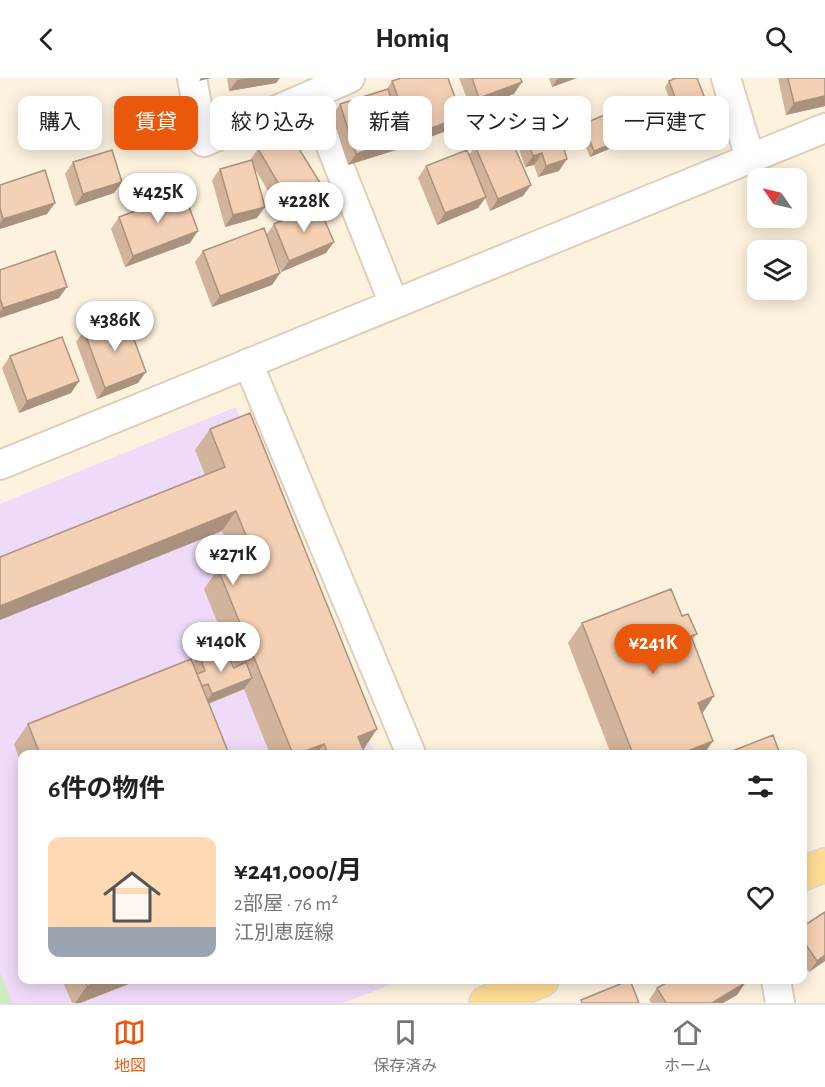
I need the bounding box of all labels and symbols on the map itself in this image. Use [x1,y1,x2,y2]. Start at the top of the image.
north arrow [747,168,807,228]
pin: ¥425K [116,173,200,224]
pin: ¥228K [262,182,346,233]
pin: ¥386K [73,301,157,352]
pin: ¥271K [191,535,275,586]
pin: ¥140K [179,622,263,673]
pin: ¥241K [611,624,695,675]

